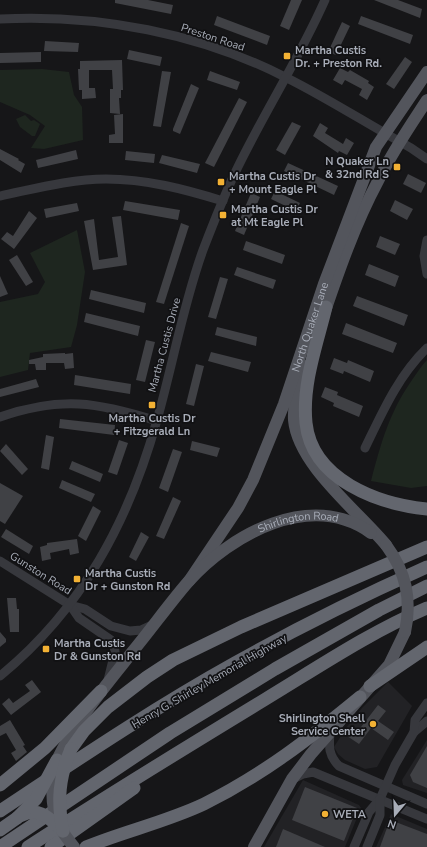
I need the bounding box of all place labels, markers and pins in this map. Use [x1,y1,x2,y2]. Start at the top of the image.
place label: Martha Custis Dr. + Preston Rd. [295,43,382,71]
marker: Martha Custis Dr. + Preston Rd. [282,51,292,61]
place label: N Quaker Ln & 32nd Rd S [325,154,389,182]
marker: N Quaker Ln & 32nd Rd S [392,162,402,172]
place label: Martha Custis Dr + Mount Eagle Pl [229,169,317,197]
marker: Martha Custis Dr + Mount Eagle Pl [216,177,226,187]
place label: Martha Custis Dr at Mt Eagle Pl [231,202,319,230]
marker: Martha Custis Dr at Mt Eagle Pl [218,210,228,220]
marker: Martha Custis Dr + Fitzgerald Ln [147,400,157,410]
place label: Martha Custis Dr + Fitzgerald Ln [109,411,196,439]
place label: Martha Custis Dr + Gunston Rd [85,566,170,594]
marker: Martha Custis Dr + Gunston Rd [72,574,82,584]
place label: Martha Custis Dr & Gunston Rd [54,636,141,664]
marker: Martha Custis Dr & Gunston Rd [41,644,51,654]
place label: Shirlington Shell Service Center [279,711,366,739]
marker: Shirlington Shell Service Center [368,719,378,729]
place label: WETA [333,807,367,822]
marker: WETA [320,809,330,819]

